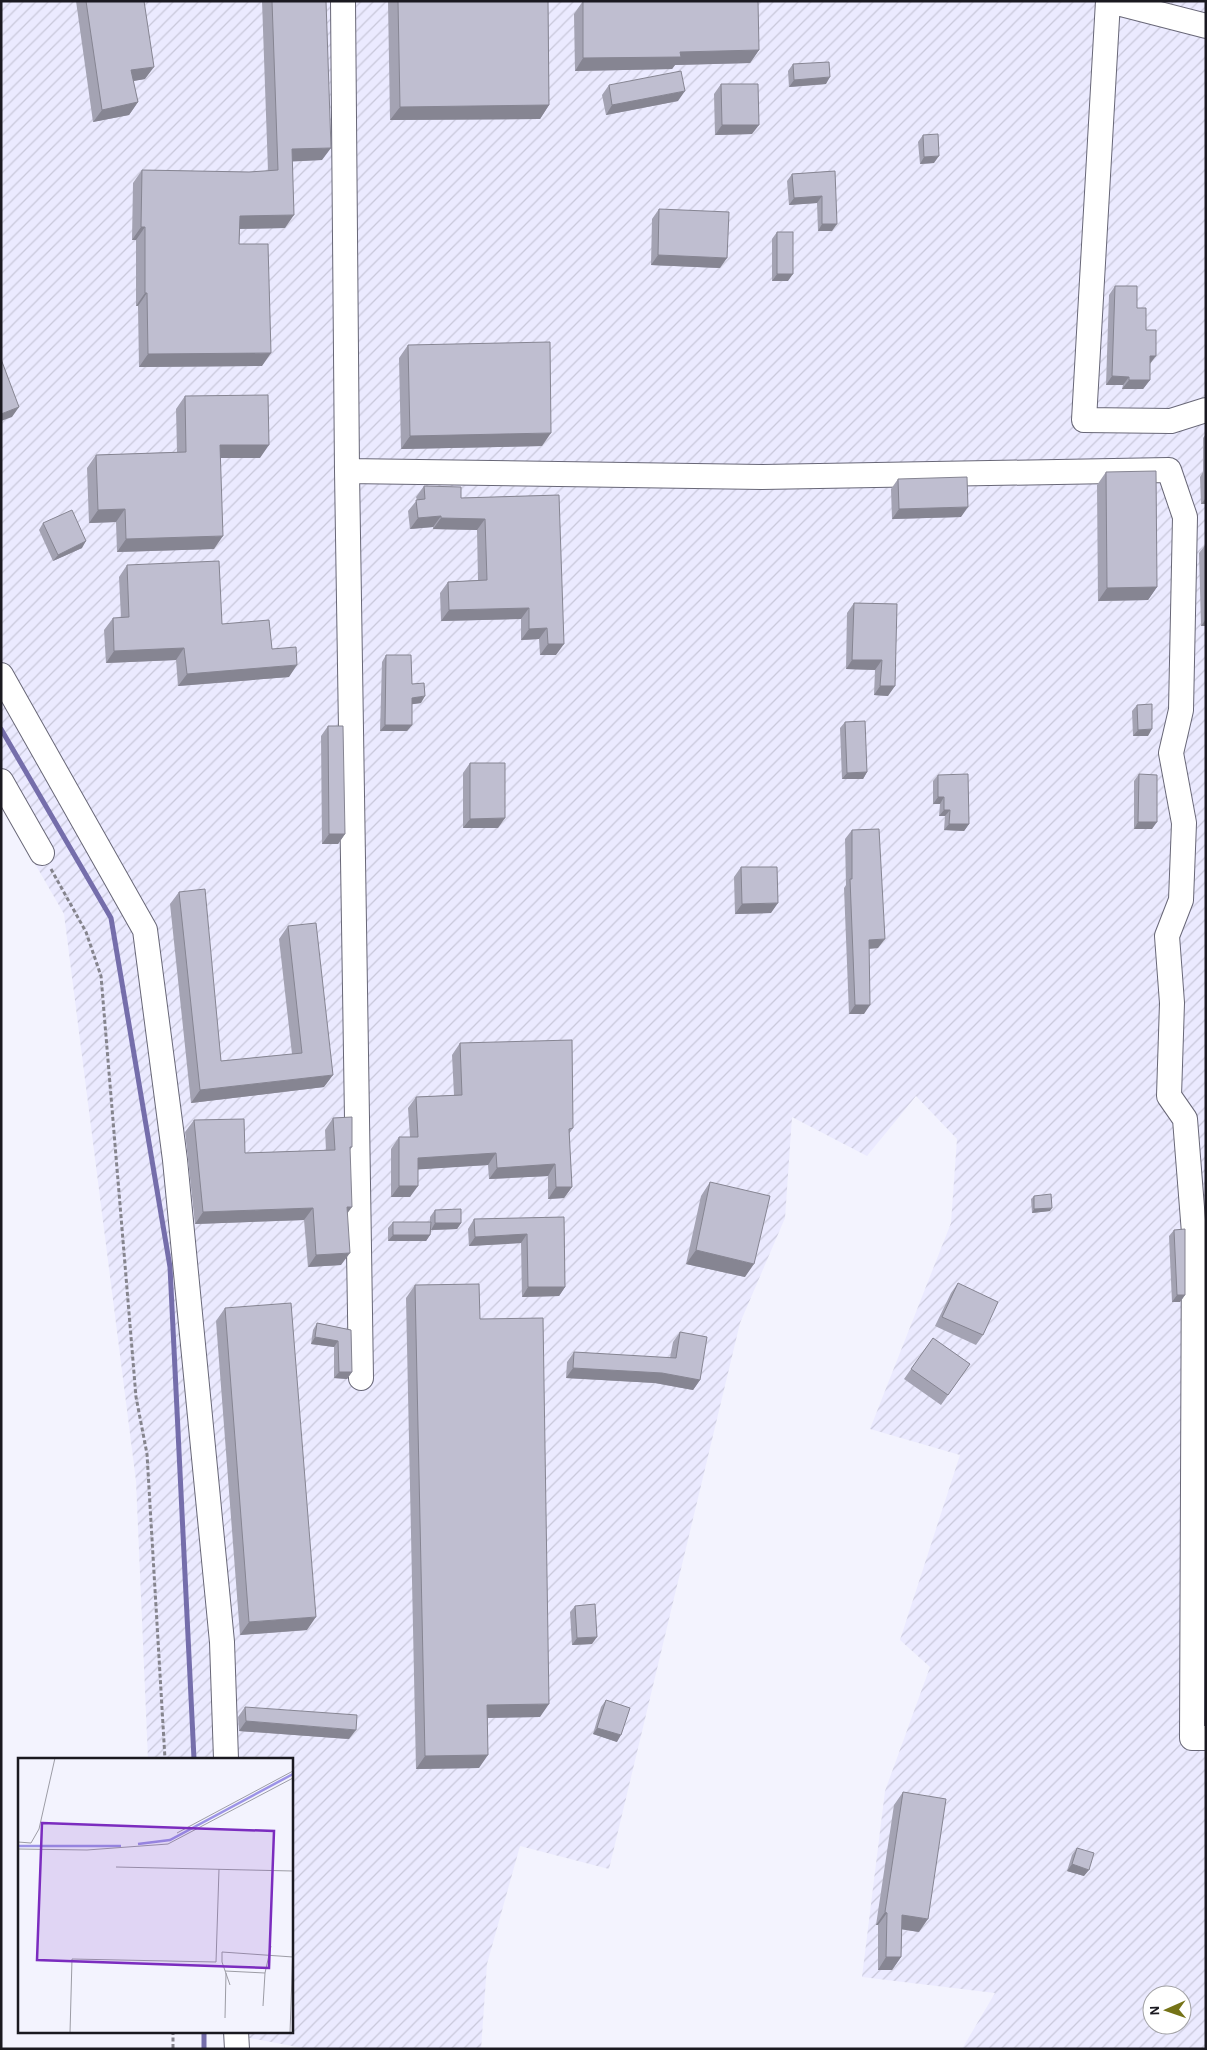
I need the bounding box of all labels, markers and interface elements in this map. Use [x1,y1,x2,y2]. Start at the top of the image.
inset map [18,1758,292,2032]
north arrow [1142,1985,1192,2035]
text: N [1148,2005,1162,2016]

